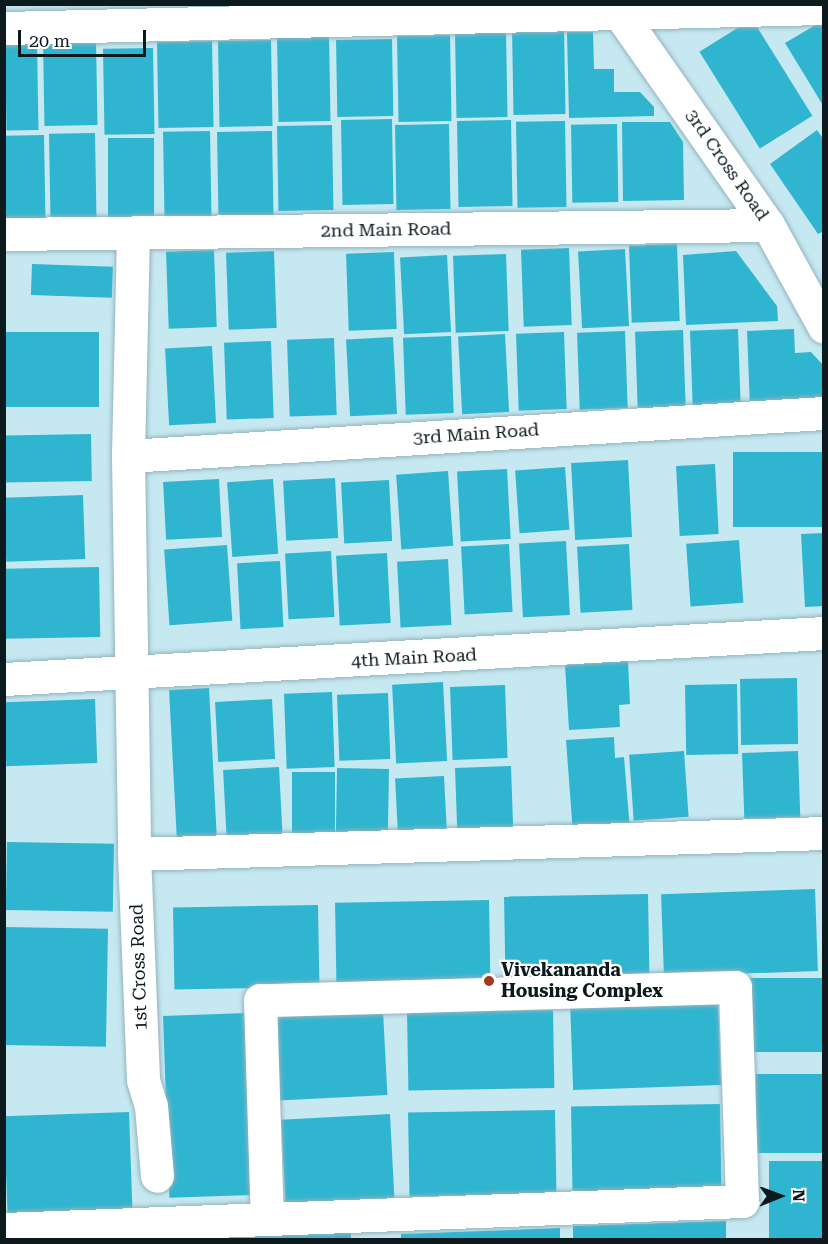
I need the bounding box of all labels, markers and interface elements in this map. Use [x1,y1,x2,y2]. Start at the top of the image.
scale bar [21,18,148,56]
text: 20 m [29,30,70,51]
street label: 3rd Cross Road [681,105,773,225]
street label: 2nd Main Road [320,218,452,242]
street label: 3rd Main Road [412,419,540,449]
street label: 4th Main Road [351,644,477,672]
street label: 1st Cross Road [126,903,152,1031]
place label: Vivekananda Housing Complex [501,960,663,1002]
marker: Vivekananda Housing Complex [482,974,496,988]
north arrow [750,1166,810,1226]
text: N [789,1189,808,1202]

